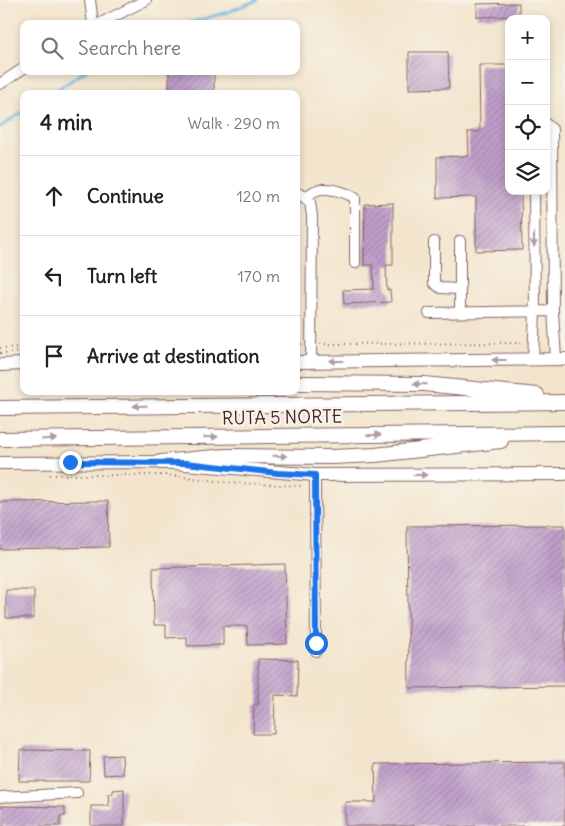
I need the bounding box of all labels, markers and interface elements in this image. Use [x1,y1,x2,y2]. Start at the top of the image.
map controls [505,15,550,195]
button: + [505,15,550,60]
search box [20,20,300,75]
icon: search [38,34,66,62]
text: Search here [78,36,181,60]
button: − [505,60,550,105]
button: locate [505,105,550,150]
text: 4 min [40,109,92,136]
text: Walk · 290 m [188,113,280,133]
button: layers [505,150,550,195]
icon: ahead [40,182,68,210]
text: Continue [87,184,164,208]
text: 120 m [237,186,280,206]
one-way arrow [530,232,538,248]
icon: left [40,262,68,290]
text: Turn left [87,264,157,288]
text: 170 m [237,266,280,286]
icon: arrive [40,342,68,370]
text: Arrive at destination [87,344,260,368]
one-way arrow [491,356,507,364]
one-way arrow [328,358,344,366]
one-way arrow [412,380,428,388]
one-way arrow [132,402,148,410]
street label: RUTA 5 NORTE [222,404,342,430]
one-way arrow [366,431,382,439]
one-way arrow [203,433,219,441]
one-way arrow [41,434,57,442]
route end [59,451,82,474]
one-way arrow [272,452,288,460]
one-way arrow [412,471,428,479]
route start [305,632,328,655]

